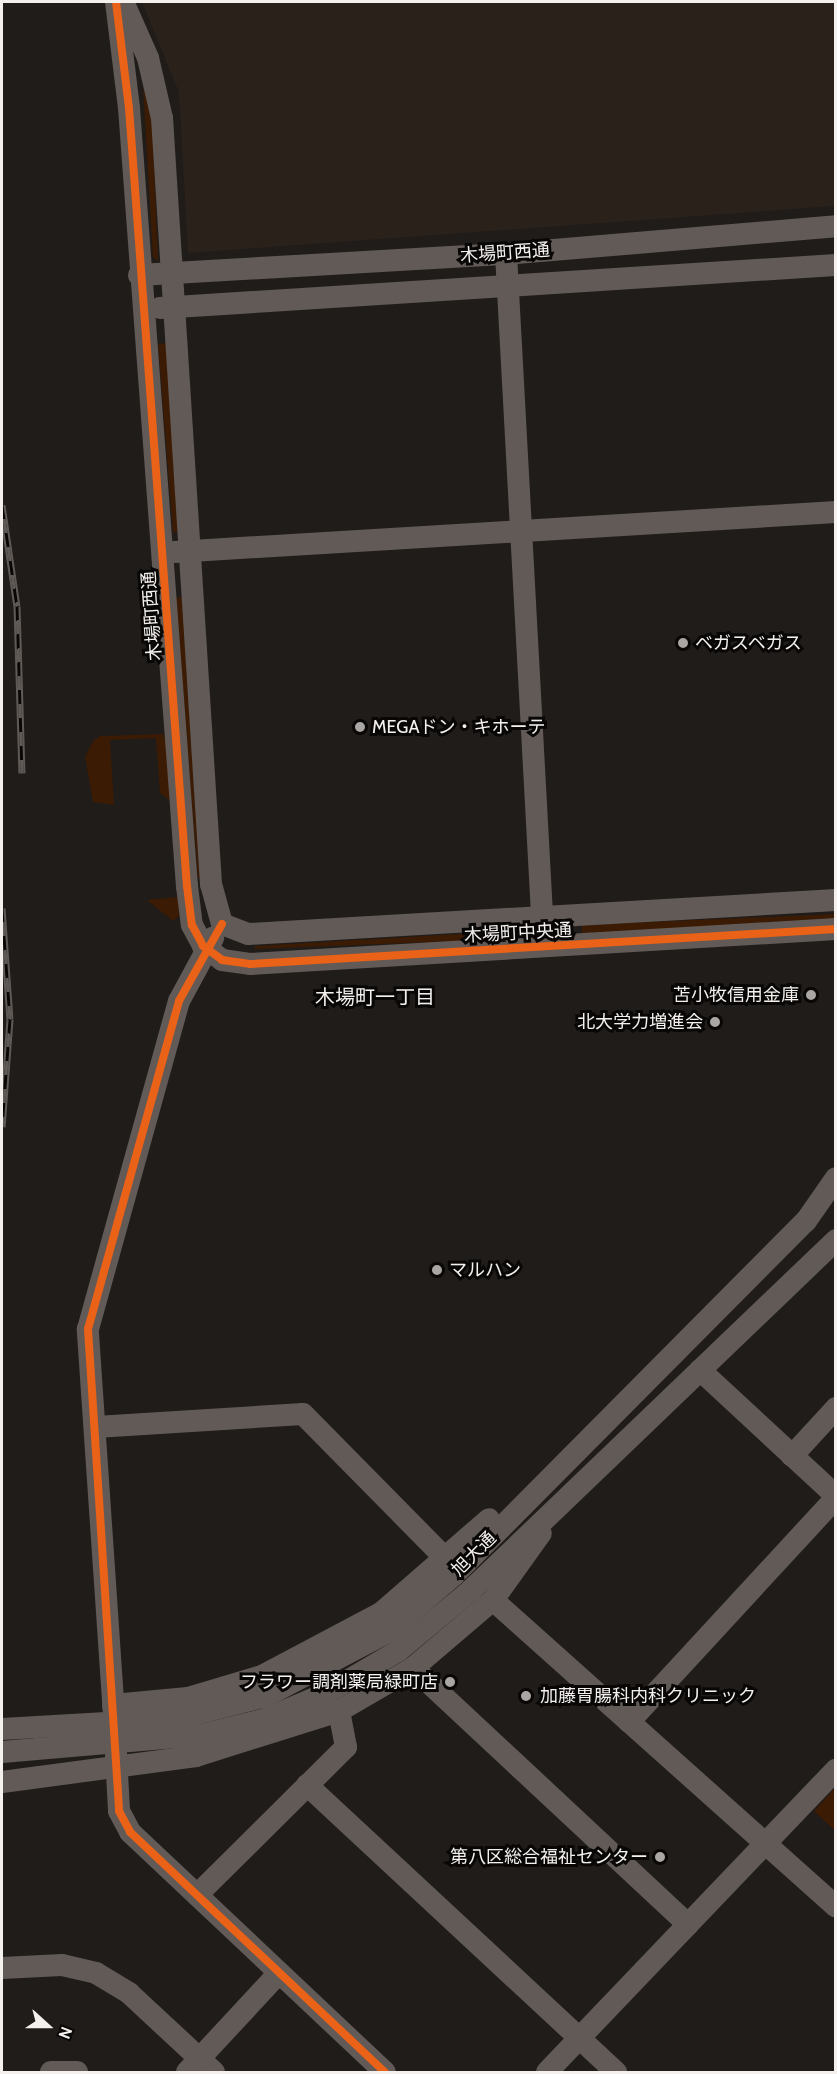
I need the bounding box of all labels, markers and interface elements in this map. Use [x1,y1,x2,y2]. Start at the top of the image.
street label: 木場町西通 [459,239,551,267]
street label: 木場町西通 [138,570,166,662]
place label: ベガスベガス [695,632,803,654]
marker: ベガスベガス [676,636,690,650]
place label: MEGAドン・キホーテ [372,716,545,738]
marker: MEGAドン・キホーテ [353,720,367,734]
street label: 木場町中央通 [464,919,572,947]
place label: 苫小牧信用金庫 [673,984,799,1006]
district label: 木場町一丁目 [315,985,435,1009]
marker: 苫小牧信用金庫 [804,988,818,1002]
place label: 北大学力増進会 [577,1011,703,1033]
marker: 北大学力増進会 [708,1015,722,1029]
place label: マルハン [449,1259,521,1281]
marker: マルハン [430,1263,444,1277]
street label: 旭大通 [447,1527,501,1581]
place label: フラワー調剤薬局緑町店 [240,1671,438,1693]
marker: フラワー調剤薬局緑町店 [443,1675,457,1689]
place label: 加藤胃腸科内科クリニック [540,1685,756,1707]
marker: 加藤胃腸科内科クリニック [517,1687,535,1705]
place label: 第八区総合福祉センター [450,1846,648,1868]
marker: 第八区総合福祉センター [653,1850,667,1864]
north arrow [18,1996,78,2056]
text: N [54,2024,76,2041]

